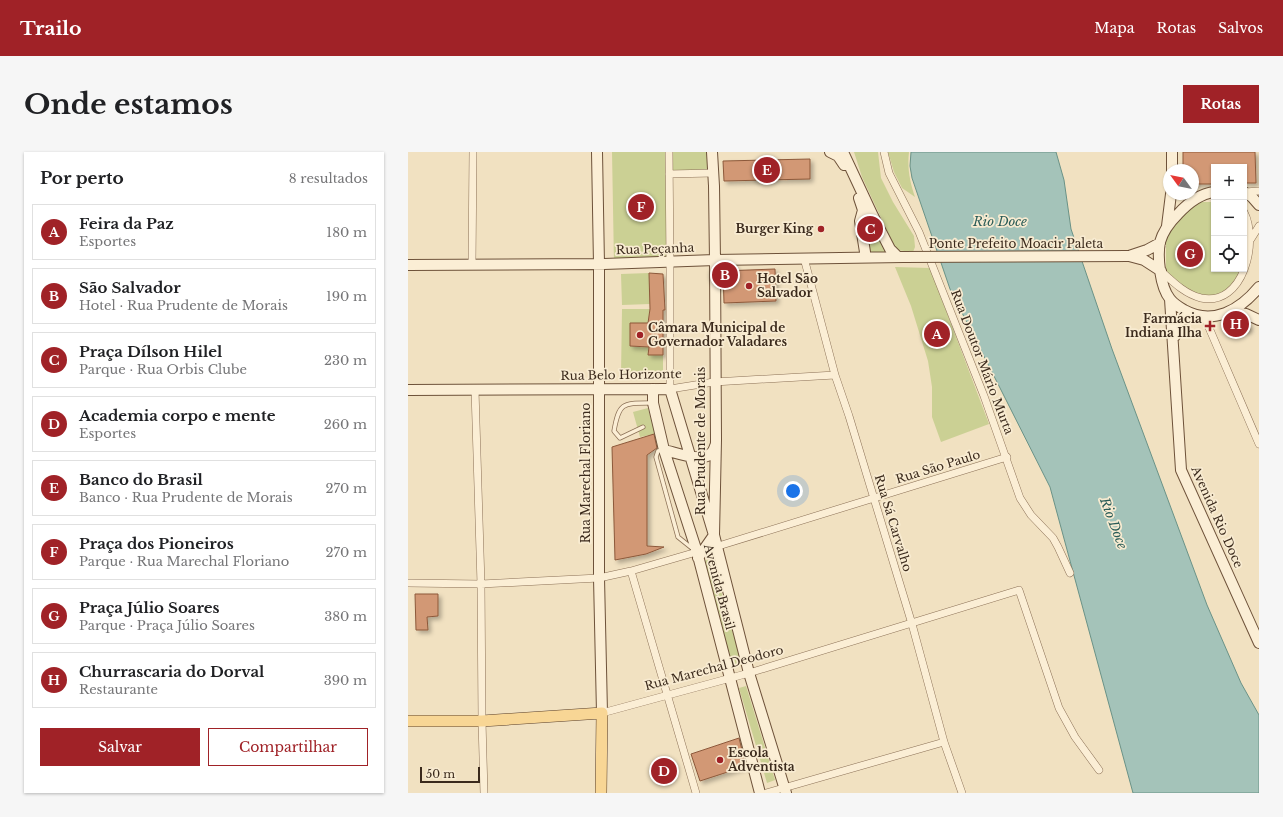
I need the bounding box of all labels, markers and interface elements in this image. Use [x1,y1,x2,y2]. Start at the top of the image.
text: Trailo [20,17,82,40]
text: Mapa [1094,19,1135,37]
text: Rotas [1157,19,1196,37]
text: Salvos [1218,19,1263,37]
button: Rotas [1183,85,1259,123]
text: Onde estamos [24,87,233,122]
pin: E [754,155,780,185]
north arrow [1163,164,1199,200]
map controls [1211,164,1247,272]
button: + [1211,164,1247,200]
text: Por perto [40,168,124,189]
text: 8 resultados [289,170,368,187]
pin: F [628,192,654,222]
button: − [1211,200,1247,236]
water label: Rio Doce [972,213,1027,230]
text: Feira da Paz [79,214,174,233]
pin: C [857,214,883,244]
place label: Burger King [736,221,814,236]
text: A [49,224,59,241]
text: 180 m [326,224,367,241]
marker: Burger King [816,224,826,234]
text: Esportes [79,233,136,250]
street label: Ponte Prefeito Moacir Paleta [929,236,1104,251]
button: locate [1211,236,1247,272]
pin: G [1177,239,1203,269]
street label: Rua Peçanha [616,240,695,257]
pin: B [712,260,738,290]
place label: Hotel São Salvador [757,271,818,300]
text: São Salvador [79,278,181,297]
marker: Hotel São Salvador [744,281,754,291]
street label: Rua Doutor Mário Murta [948,287,1017,437]
text: B [49,288,59,305]
text: 190 m [326,288,367,305]
text: Hotel · Rua Prudente de Morais [79,297,288,314]
pin: H [1223,309,1249,339]
place label: Farmácia Indiana Ilha [1125,311,1202,340]
pin: A [924,319,950,349]
place label: Câmara Municipal de Governador Valadares [648,320,787,349]
marker: Farmácia Indiana Ilha [1205,321,1215,331]
marker: Câmara Municipal de Governador Valadares [635,330,645,340]
text: Praça Dílson Hilel [79,342,222,361]
text: C [49,352,59,369]
text: 230 m [324,352,367,369]
text: Parque · Rua Orbis Clube [79,361,247,378]
street label: Rua Belo Horizonte [560,366,682,383]
street label: Rua Prudente de Morais [693,367,708,515]
street label: Rua Marechal Floriano [578,402,593,543]
text: Academia corpo e mente [79,406,275,425]
text: D [48,416,60,433]
text: 260 m [324,416,367,433]
text: Esportes [79,425,136,442]
street label: Rua São Paulo [894,446,982,487]
street label: Avenida Rio Doce [1188,463,1247,570]
text: Banco do Brasil [79,470,203,489]
street label: Rua Sá Carvalho [872,472,915,573]
text: E [49,480,59,497]
text: 270 m [326,480,367,497]
your location [783,481,803,501]
text: Banco · Rua Prudente de Morais [79,489,293,506]
water label: Rio Doce [1096,494,1131,551]
text: Praça dos Pioneiros [79,534,234,553]
street label: Avenida Brasil [701,541,738,631]
text: F [50,544,58,561]
text: 270 m [326,544,367,561]
text: Parque · Rua Marechal Floriano [79,553,289,570]
text: Praça Júlio Soares [79,598,220,617]
text: G [48,608,60,625]
text: 380 m [324,608,367,625]
text: Parque · Praça Júlio Soares [79,617,255,634]
street label: Rua Marechal Deodoro [643,642,785,693]
text: Churrascaria do Dorval [79,662,264,681]
text: H [48,672,60,689]
text: 390 m [324,672,367,689]
text: Restaurante [79,681,158,698]
button: Salvar [40,728,200,766]
button: Compartilhar [208,728,368,766]
place label: Escola Adventista [727,745,795,774]
marker: Escola Adventista [715,755,725,765]
pin: D [651,756,677,786]
scale bar [420,765,480,784]
text: 50 m [426,767,455,781]

